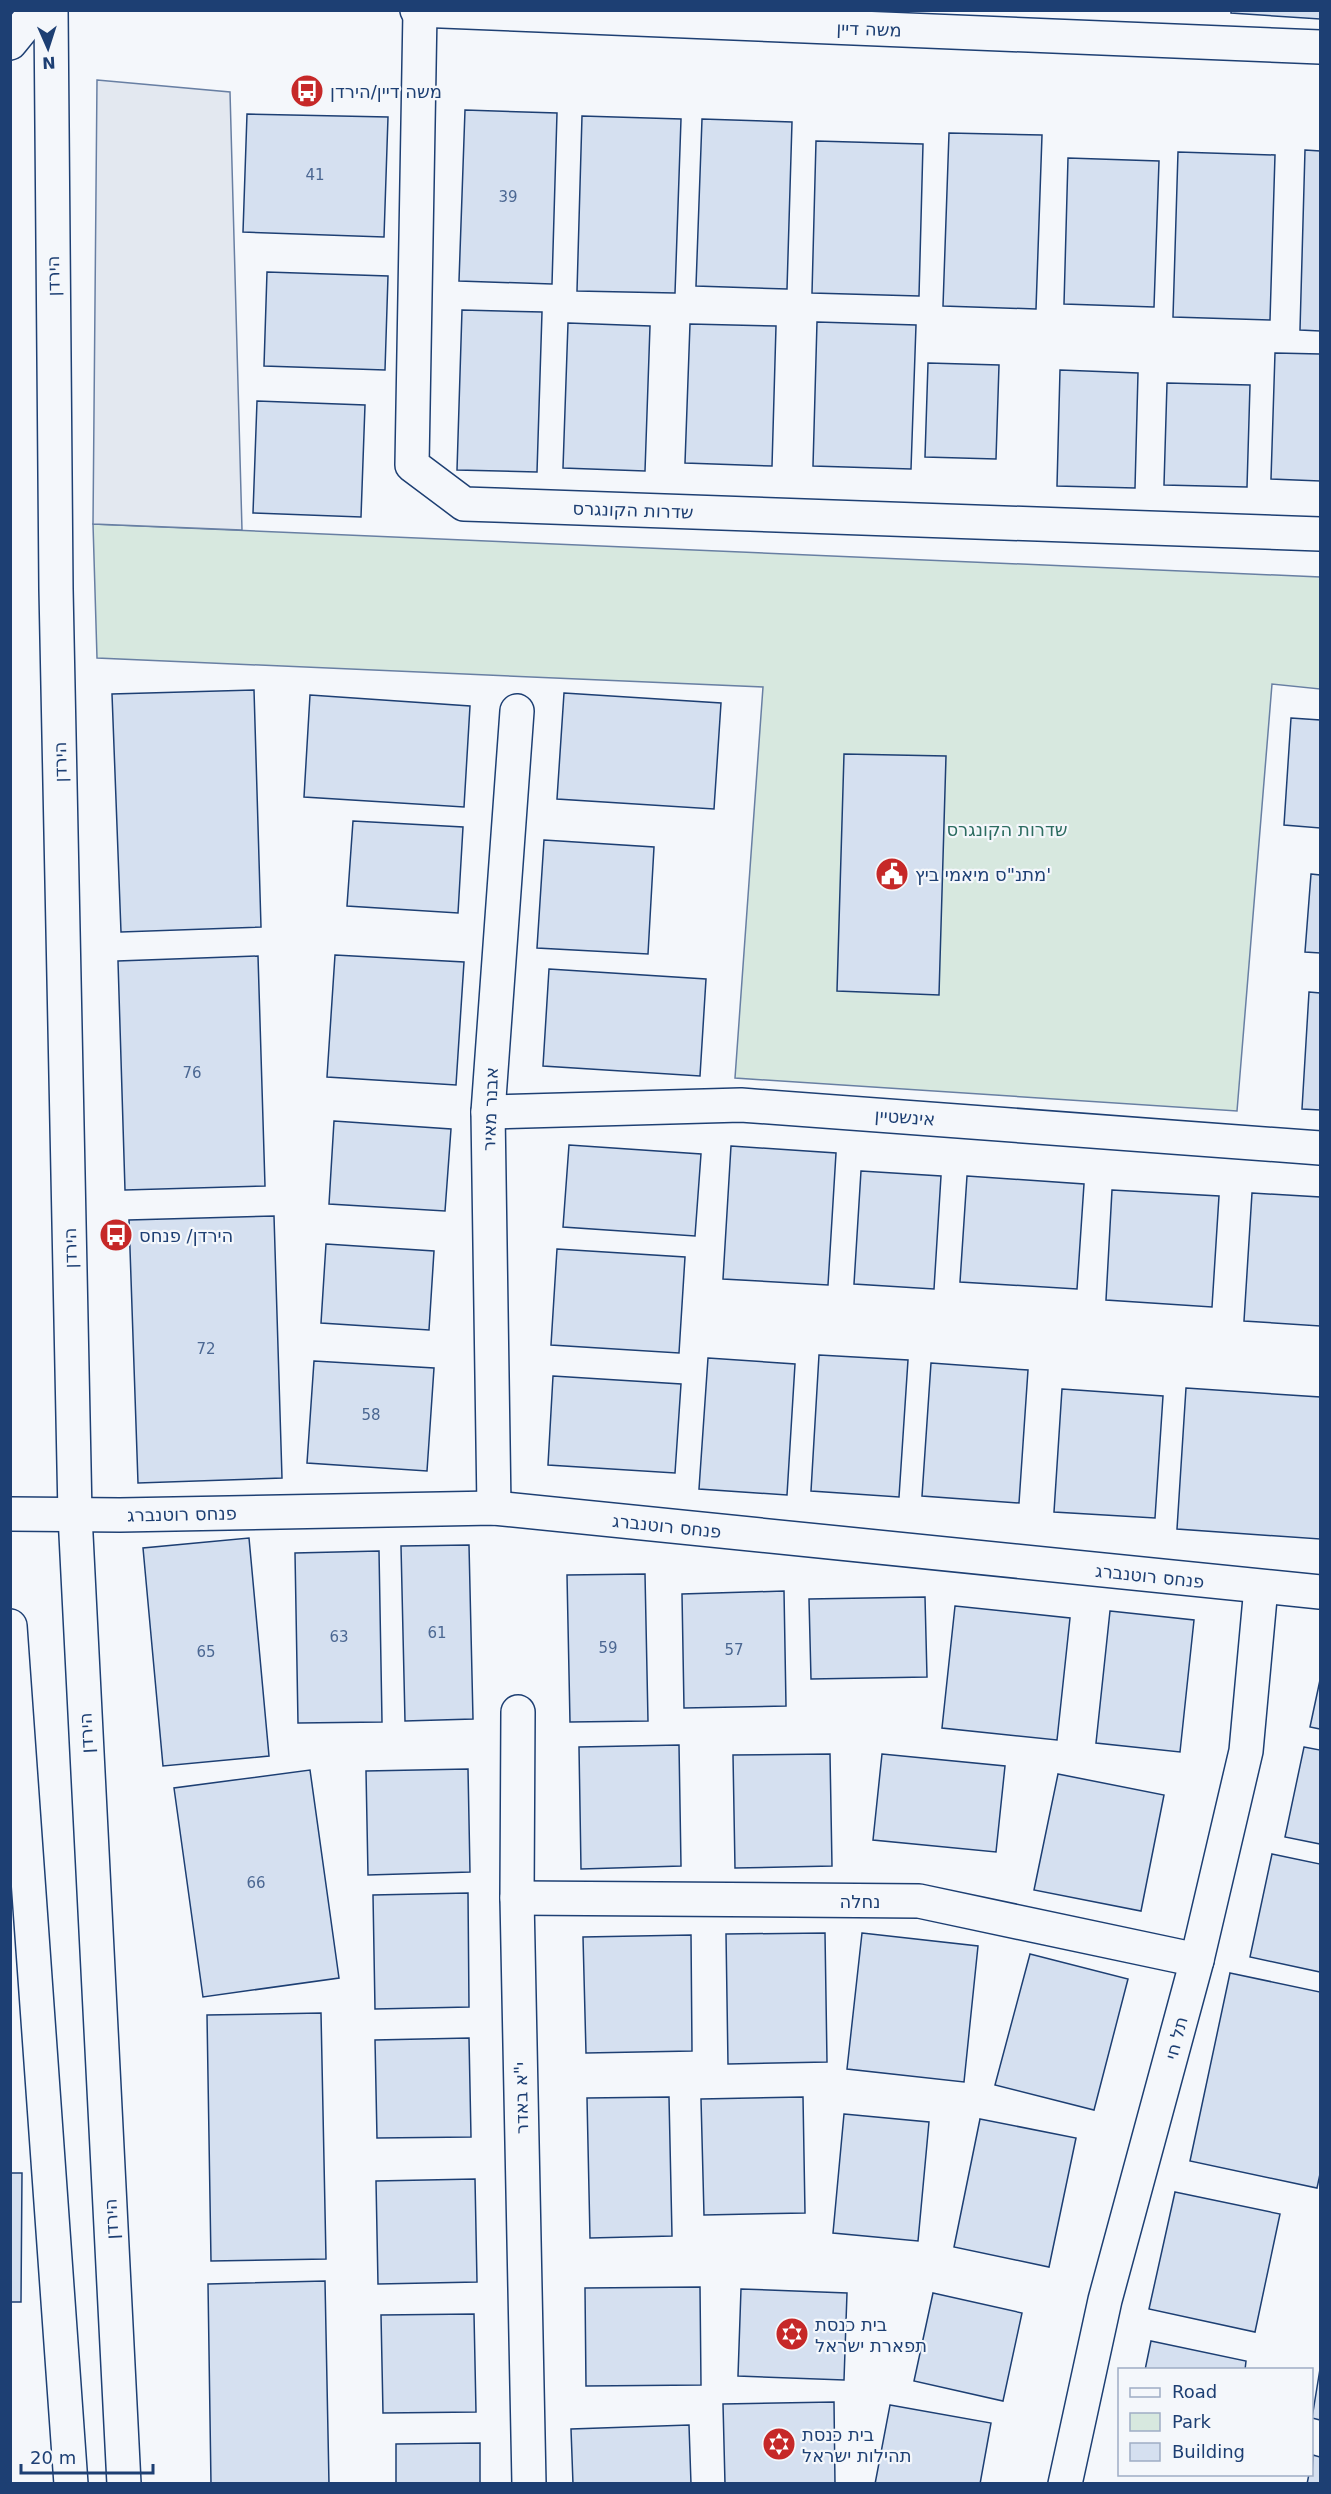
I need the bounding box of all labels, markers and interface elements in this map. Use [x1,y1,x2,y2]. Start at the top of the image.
street label: משה דיין [836,17,902,41]
north arrow [18,18,78,78]
text: N [42,53,56,72]
bus stop icon: משה דיין/הירדן [289,73,325,109]
place label: משה דיין/הירדן [330,81,442,102]
house number: 41 [305,166,325,184]
house number: 39 [498,188,518,206]
street label: הירדן [42,255,64,297]
street label: שדרות הקונגרס [572,497,694,523]
street label: הירדן [49,741,71,783]
park label: שדרות הקונגרס [946,819,1068,840]
public building icon: מתנ"ס מיאמי ביץ' [874,856,910,892]
place label: מתנ"ס מיאמי ביץ' [915,864,1051,885]
house number: 76 [182,1064,202,1082]
street label: אבנר מאיר [478,1067,502,1151]
street label: אינשטיין [874,1104,936,1130]
bus stop icon: הירדן/ פנחס [98,1217,134,1253]
place label: הירדן/ פנחס [139,1225,233,1246]
street label: הירדן [59,1227,81,1269]
house number: 72 [196,1340,216,1358]
house number: 58 [361,1406,381,1424]
street label: פנחס רוטנברג [127,1503,237,1525]
street label: פנחס רוטנברג [611,1510,723,1542]
street label: פנחס רוטנברג [1094,1560,1206,1592]
house number: 61 [427,1624,447,1642]
house number: 63 [329,1628,349,1646]
house number: 59 [598,1639,618,1657]
house number: 57 [724,1641,744,1659]
house number: 65 [196,1643,216,1661]
street label: הירדן [74,1712,98,1754]
house number: 66 [246,1874,266,1892]
street label: נחלה [840,1891,880,1912]
street label: תל חי [1160,2014,1192,2062]
street label: י"א באדר [510,2062,532,2134]
street label: הירדן [99,2198,123,2240]
place label: בית כנסת תפארת ישראל [815,2314,927,2356]
synagogue icon: בית כנסת תפארת ישראל [774,2316,810,2352]
legend [1118,2368,1313,2476]
text: Road [1172,2381,1217,2402]
text: Park [1172,2411,1211,2432]
place label: בית כנסת תהילות ישראל [802,2424,912,2466]
synagogue icon: בית כנסת תהילות ישראל [761,2426,797,2462]
scale bar [21,2437,153,2475]
text: Building [1172,2441,1245,2462]
text: 20 m [30,2447,76,2468]

